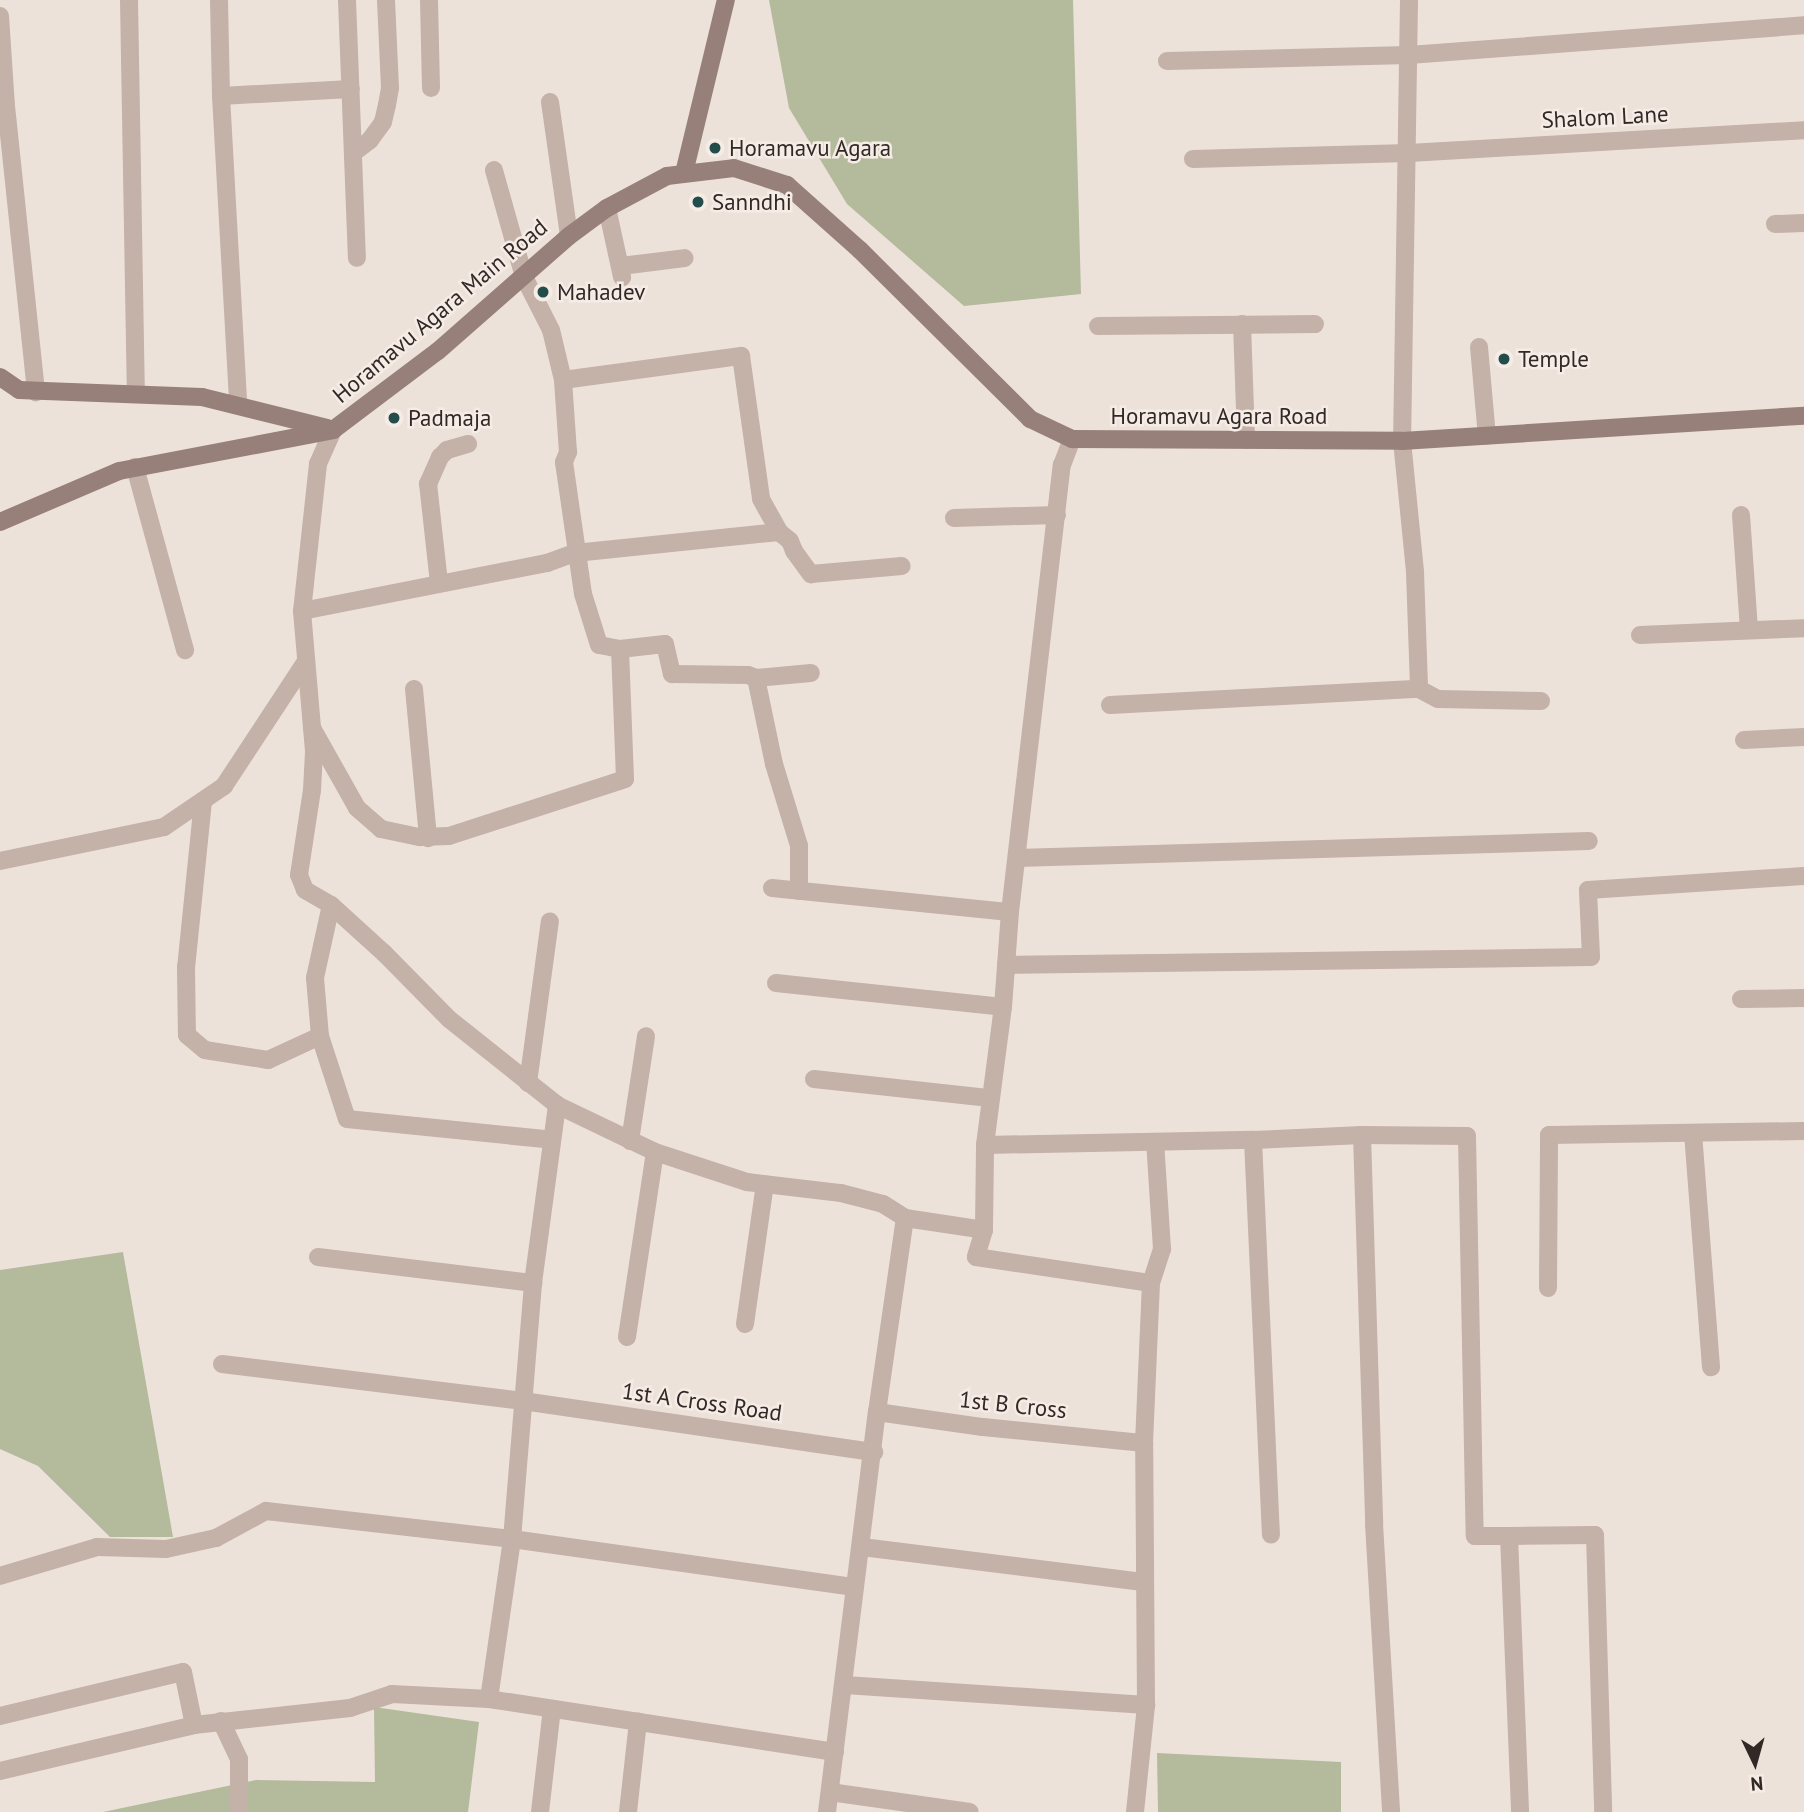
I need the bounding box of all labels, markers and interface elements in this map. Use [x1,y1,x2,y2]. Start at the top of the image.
street label: Shalom Lane [1541,100,1669,134]
place label: Horamavu Agara [729,134,892,162]
marker: Horamavu Agara [707,140,723,156]
place label: Sanndhi [712,188,792,216]
marker: Sanndhi [690,194,706,210]
street label: Horamavu Agara Main Road [327,213,553,409]
place label: Mahadev [557,278,645,306]
marker: Mahadev [535,284,551,300]
place label: Temple [1518,345,1589,373]
marker: Temple [1496,351,1512,367]
street label: Horamavu Agara Road [1110,402,1328,430]
place label: Padmaja [408,404,491,432]
marker: Padmaja [386,410,402,426]
street label: 1st A Cross Road [619,1377,785,1427]
street label: 1st B Cross [958,1386,1068,1424]
north arrow [1720,1728,1790,1798]
text: N [1750,1771,1764,1796]

